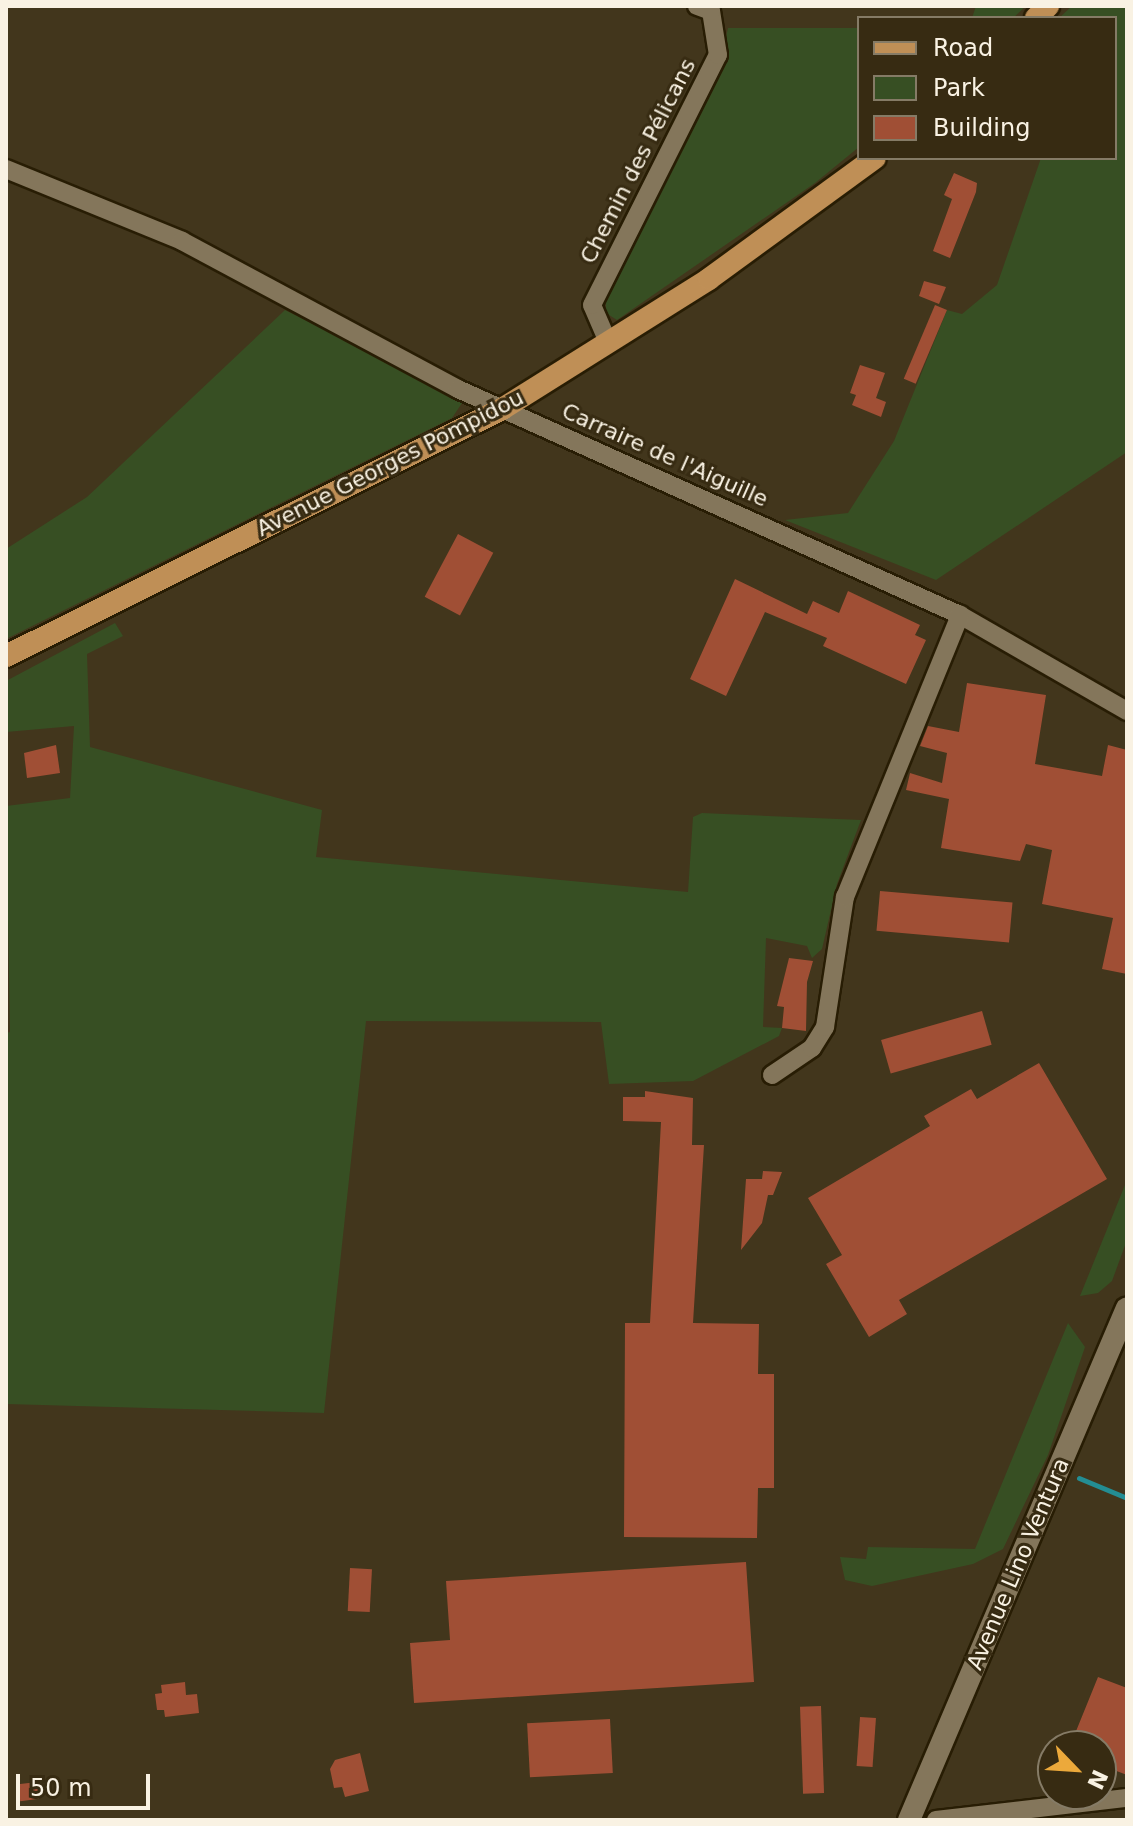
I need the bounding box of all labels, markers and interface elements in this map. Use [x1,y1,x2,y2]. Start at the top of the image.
legend [857,16,1117,160]
text: Road [933,34,993,62]
street label: Chemin des Pélicans [575,54,701,268]
text: Park [933,74,985,102]
text: Building [933,114,1030,142]
street label: Avenue Georges Pompidou [252,384,528,542]
street label: Carraire de l'Aiguille [558,398,772,512]
street label: Avenue Lino Ventura [961,1454,1075,1674]
north arrow [1037,1730,1117,1810]
scale bar [20,1758,154,1808]
text: N [1082,1766,1113,1793]
text: 50 m [30,1774,92,1802]

